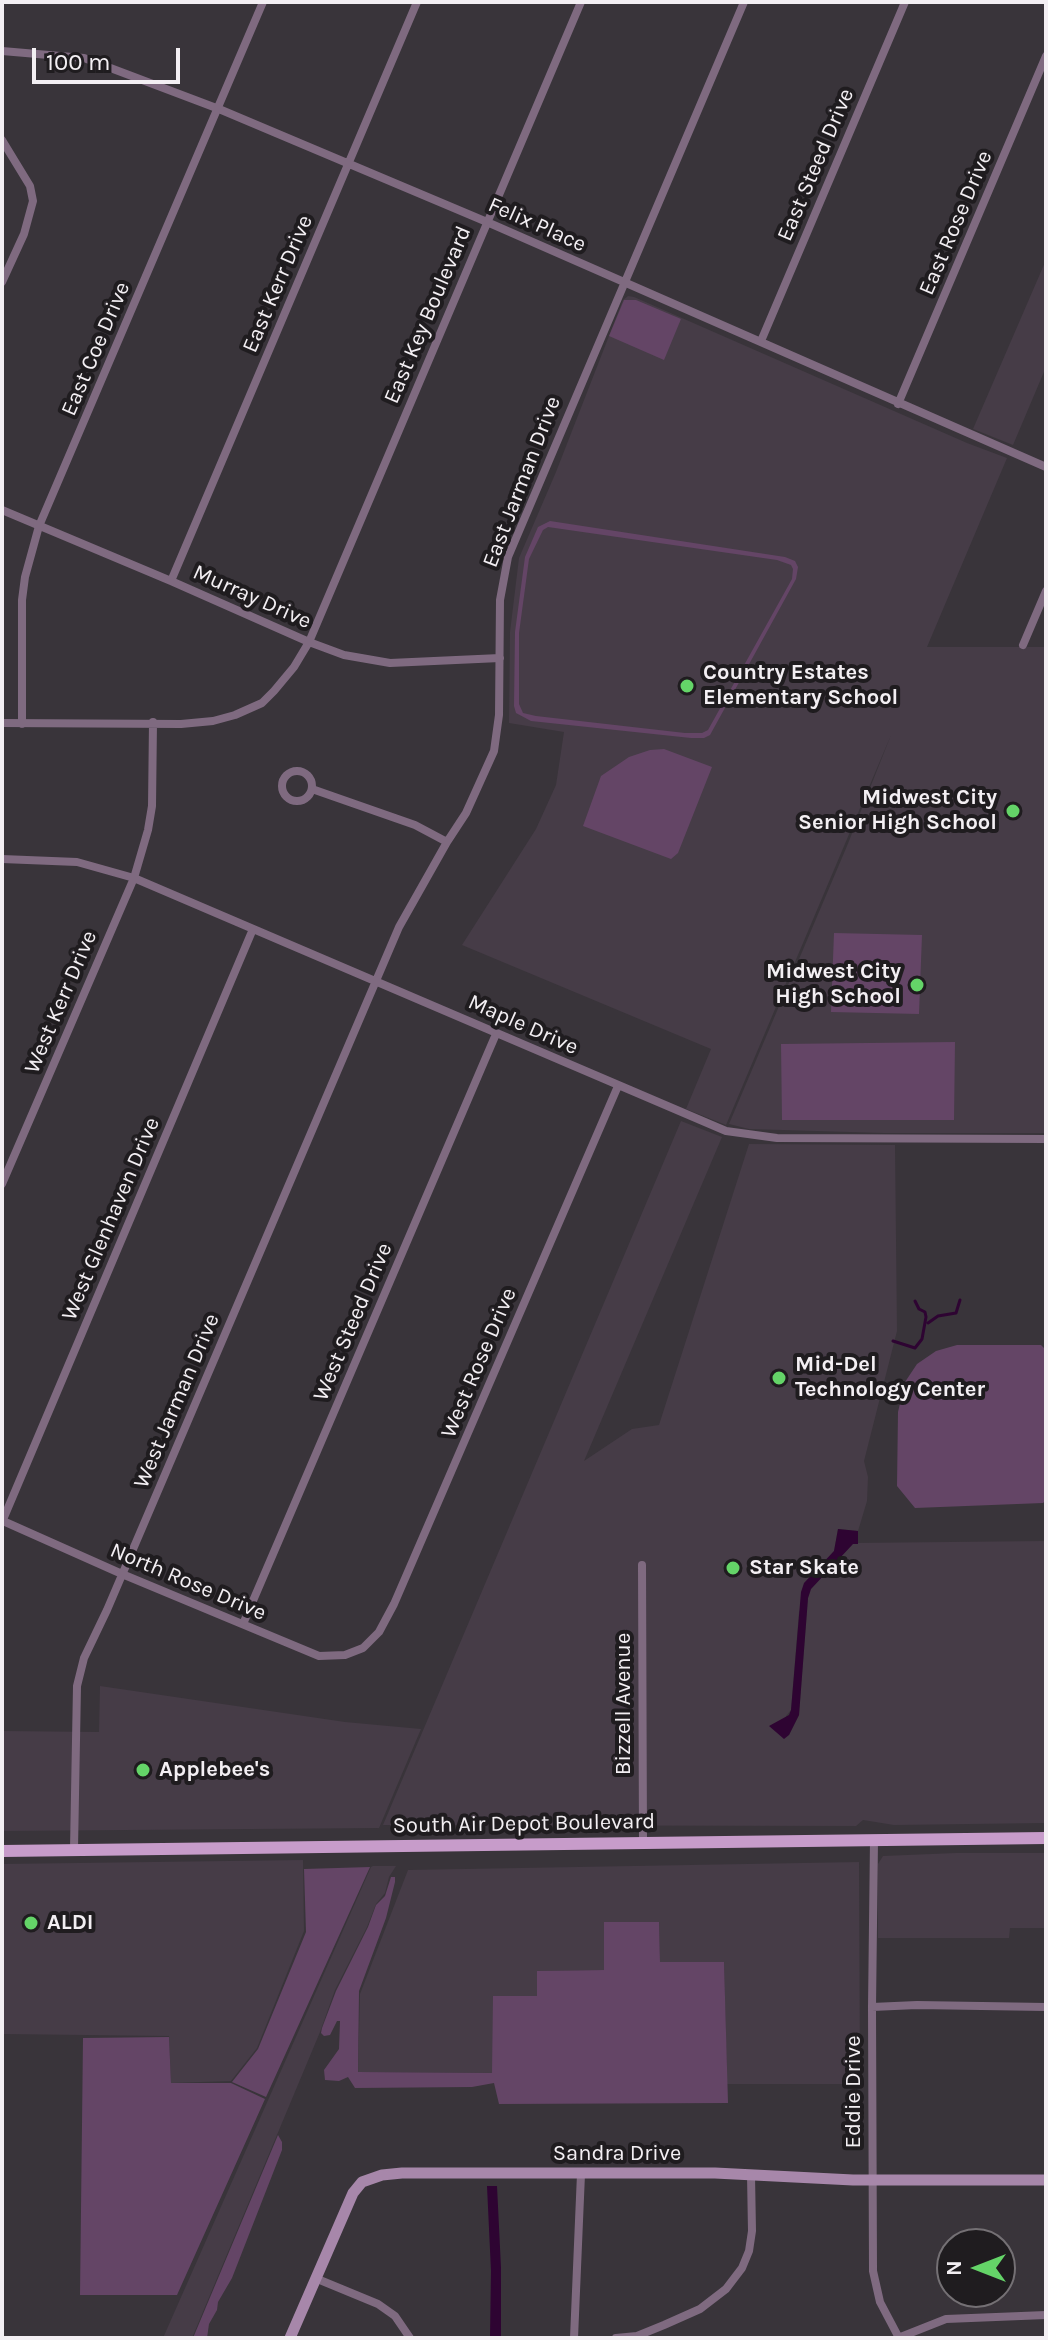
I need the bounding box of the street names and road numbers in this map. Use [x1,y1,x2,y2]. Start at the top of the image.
street label: East Steed Drive [772,85,860,245]
street label: East Rose Drive [914,147,998,299]
street label: Felix Place [484,192,590,258]
street label: East Kerr Drive [237,211,319,357]
street label: East Key Boulevard [379,222,477,408]
street label: East Coe Drive [56,278,136,420]
street label: East Jarman Drive [477,393,567,571]
street label: Murray Drive [189,559,315,635]
street label: West Kerr Drive [19,927,103,1077]
street label: Maple Drive [464,989,582,1061]
street label: West Glenhaven Drive [56,1114,166,1324]
street label: West Steed Drive [308,1239,398,1405]
street label: West Rose Drive [436,1284,522,1442]
street label: West Jarman Drive [128,1310,226,1492]
street label: North Rose Drive [106,1537,270,1627]
street label: Bizzell Avenue [611,1633,637,1775]
street label: South Air Depot Boulevard [392,1809,656,1839]
street label: Eddie Drive [841,2036,867,2148]
street label: Sandra Drive [553,2141,681,2167]

